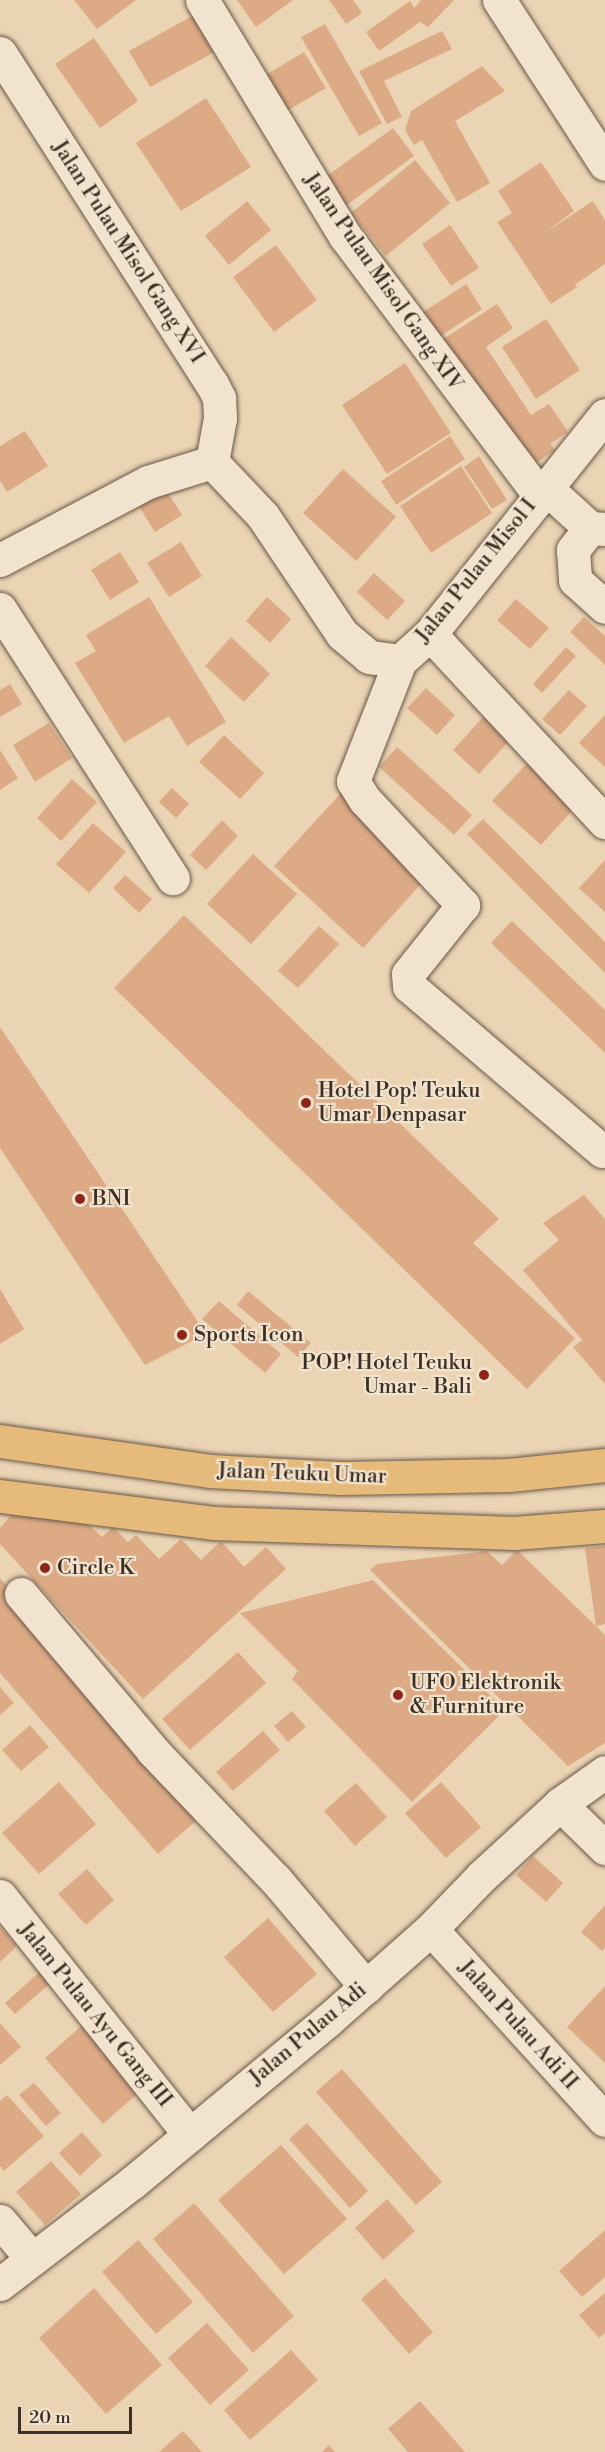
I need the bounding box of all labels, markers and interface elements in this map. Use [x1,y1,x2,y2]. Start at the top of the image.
street label: Jalan Pulau Misol Gang XVI [46,136,210,368]
street label: Jalan Pulau Misol Gang XIV [298,168,468,396]
street label: Jalan Pulau Misol I [410,494,542,648]
place label: Hotel Pop! Teuku Umar Denpasar [318,1078,480,1128]
marker: Hotel Pop! Teuku Umar Denpasar [299,1096,313,1110]
place label: BNI [92,1186,130,1212]
marker: BNI [73,1192,87,1206]
place label: Sports Icon [194,1322,303,1348]
marker: Sports Icon [175,1328,189,1342]
place label: POP! Hotel Teuku Umar - Bali [301,1350,472,1400]
marker: POP! Hotel Teuku Umar - Bali [477,1368,491,1382]
street label: Jalan Teuku Umar [217,1458,387,1490]
place label: Circle K [57,1555,134,1581]
marker: Circle K [38,1561,52,1575]
place label: UFO Elektronik & Furniture [410,1670,561,1720]
marker: UFO Elektronik & Furniture [391,1688,405,1702]
street label: Jalan Pulau Ayu Gang III [13,1918,177,2112]
street label: Jalan Pulau Adi II [453,1955,583,2095]
street label: Jalan Pulau Adi [244,1977,372,2091]
scale bar [21,2395,135,2433]
text: 20 m [29,2406,71,2429]

